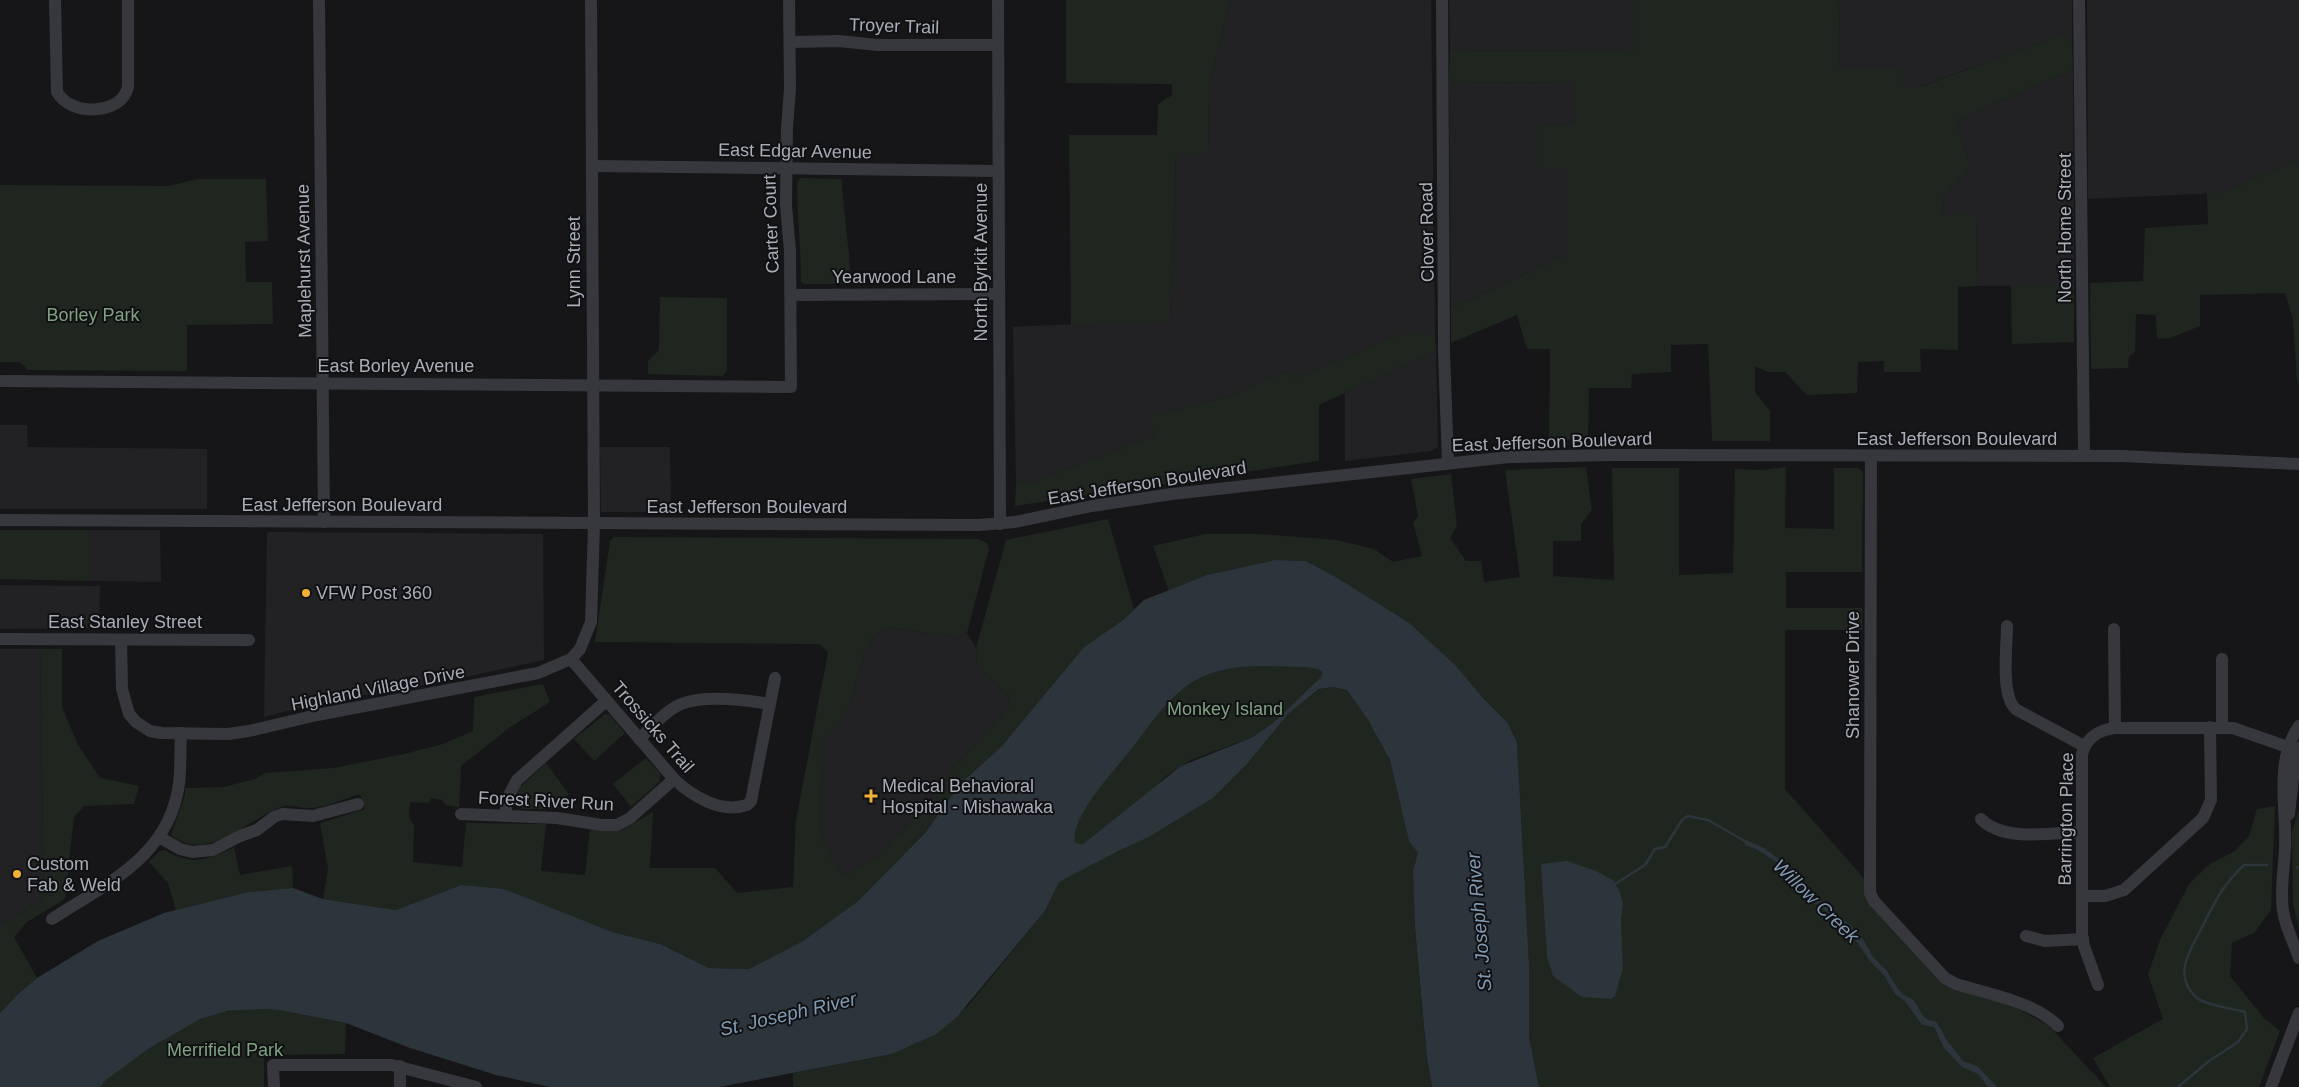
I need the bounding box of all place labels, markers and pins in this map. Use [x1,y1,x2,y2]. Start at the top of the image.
place label: VFW Post 360 [316,583,432,603]
marker: VFW Post 360 [300,587,312,599]
place label: Medical Behavioral Hospital - Mishawaka [882,776,1054,817]
marker: Medical Behavioral Hospital - Mishawaka [864,789,878,803]
place label: Custom Fab & Weld [27,854,121,895]
marker: Custom Fab & Weld [11,868,23,880]

